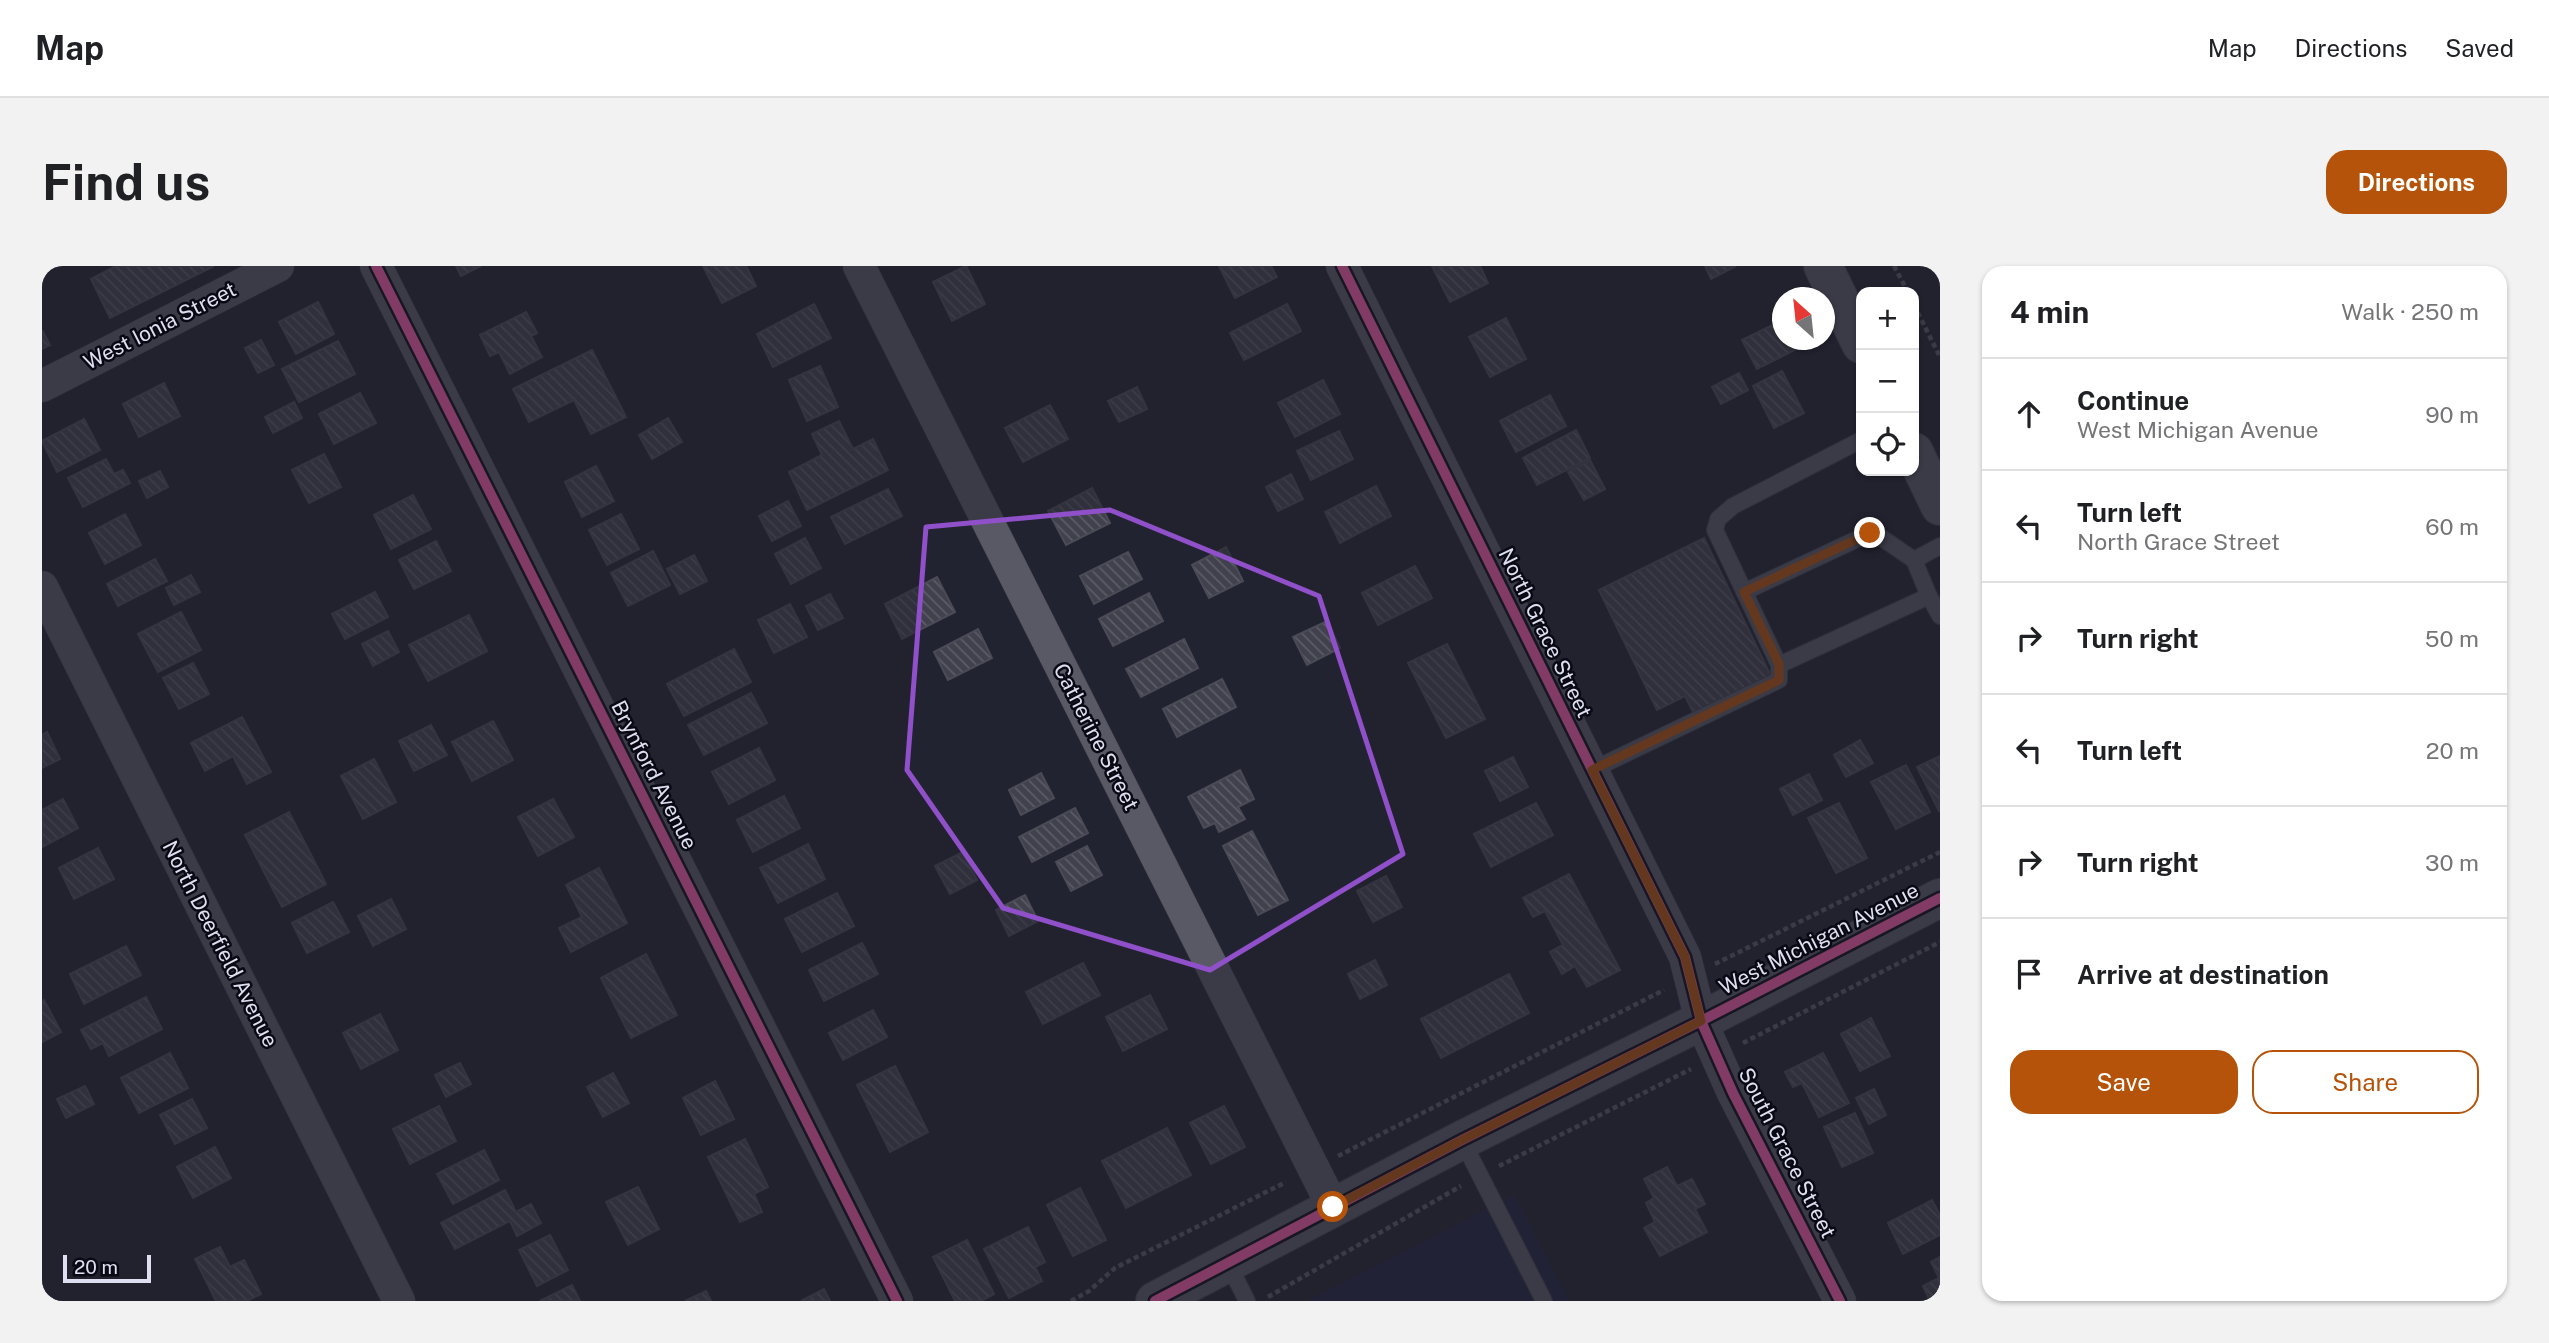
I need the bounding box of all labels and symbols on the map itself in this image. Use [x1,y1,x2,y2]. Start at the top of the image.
street label: West Ionia Street [79,276,240,375]
north arrow [1772,287,1835,350]
route end [1854,517,1885,548]
street label: North Grace Street [1494,544,1597,722]
street label: Catherine Street [1049,659,1144,814]
street label: Brynford Avenue [606,696,703,853]
street label: North Deerfield Avenue [158,836,283,1051]
street label: West Michigan Avenue [1715,877,1923,1000]
street label: South Grace Street [1734,1063,1841,1242]
route start [1317,1191,1348,1222]
scale bar [63,1252,150,1284]

